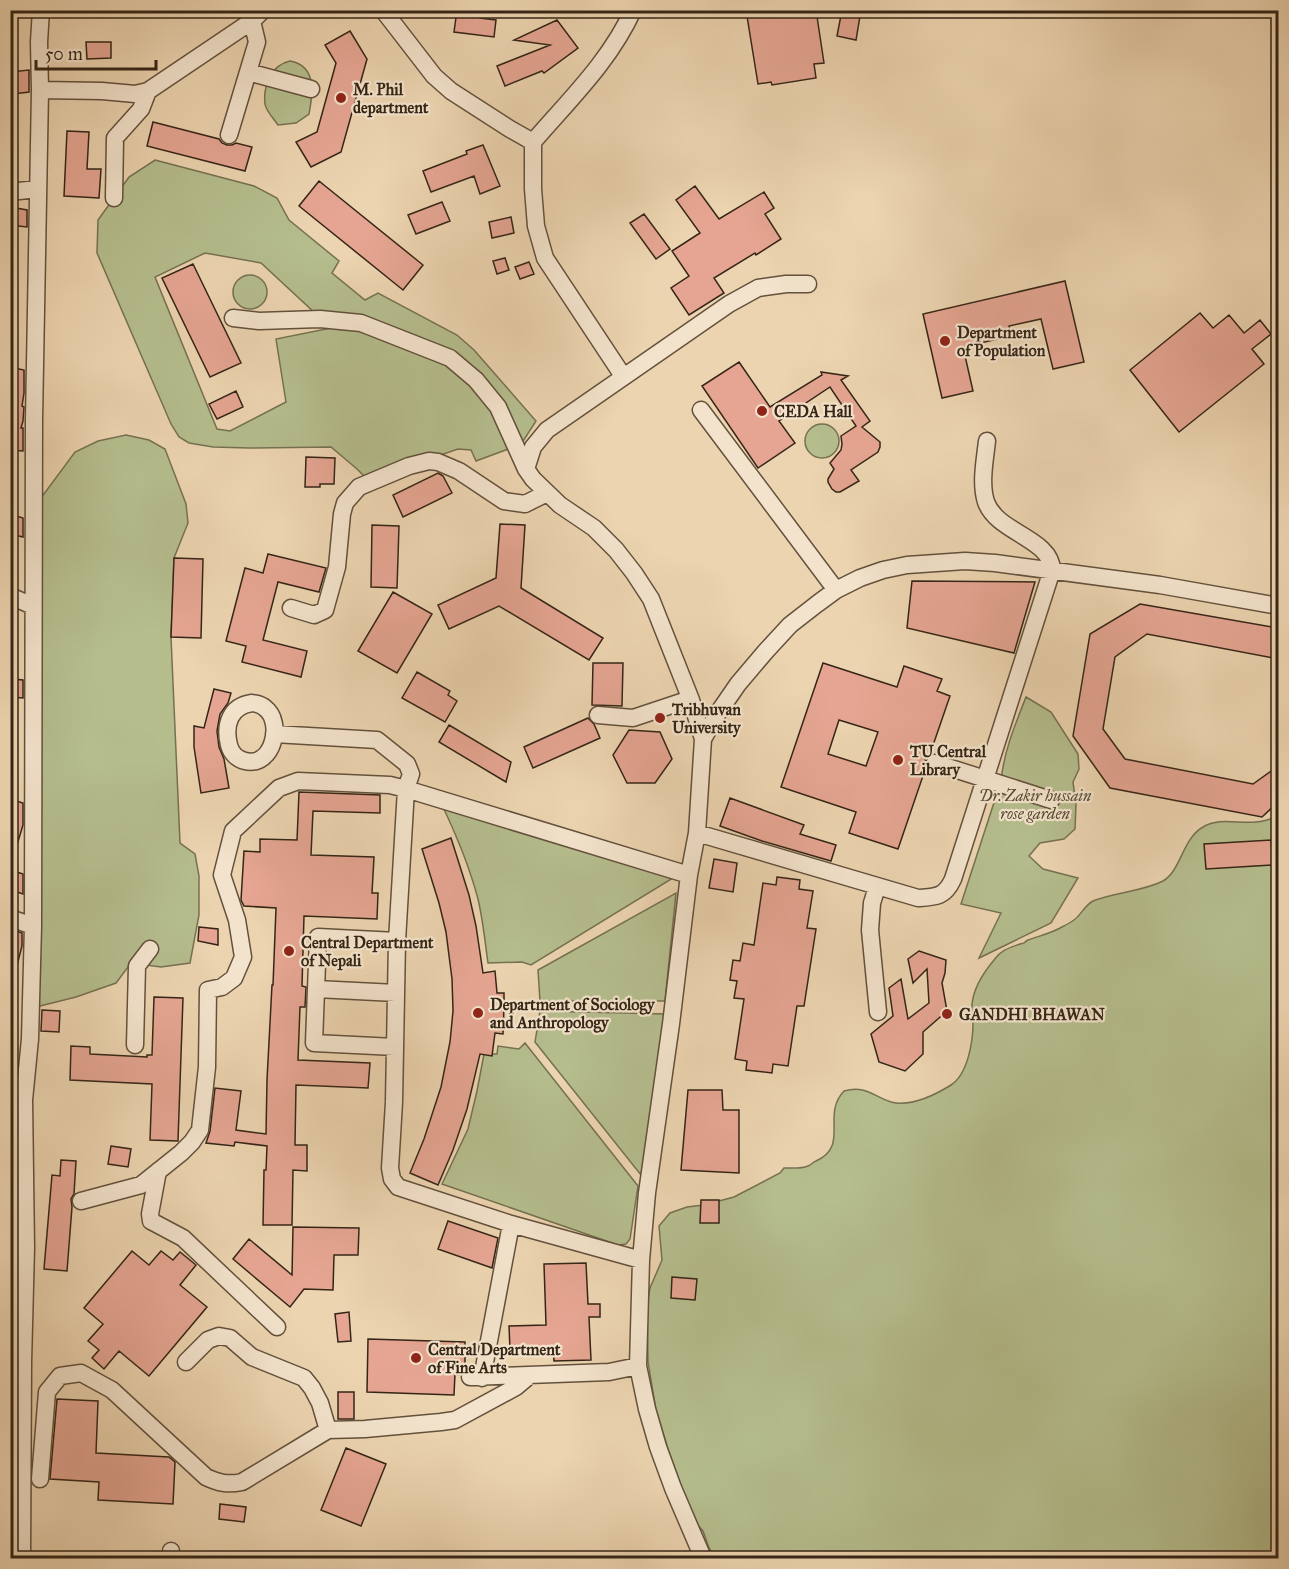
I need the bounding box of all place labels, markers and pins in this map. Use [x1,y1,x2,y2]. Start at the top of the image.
place label: M. Phil department [353,80,429,118]
marker: M. Phil department [334,91,348,105]
place label: Department of Population [957,323,1046,361]
marker: Department of Population [938,334,952,348]
place label: CEDA Hall [774,402,853,421]
marker: CEDA Hall [755,404,769,418]
place label: Tribhuvan University [671,700,742,738]
marker: Tribhuvan University [653,711,667,725]
place label: TU Central Library [909,742,987,780]
marker: TU Central Library [891,753,905,767]
place label: Central Department of Nepali [301,933,434,971]
marker: Central Department of Nepali [282,944,296,958]
place label: Department of Sociology and Anthropology [490,995,656,1033]
place label: GANDHI BHAWAN [959,1005,1105,1024]
marker: Department of Sociology and Anthropology [471,1006,485,1020]
marker: GANDHI BHAWAN [940,1007,954,1021]
place label: Central Department of Fine Arts [428,1340,561,1377]
marker: Central Department of Fine Arts [409,1351,423,1365]

